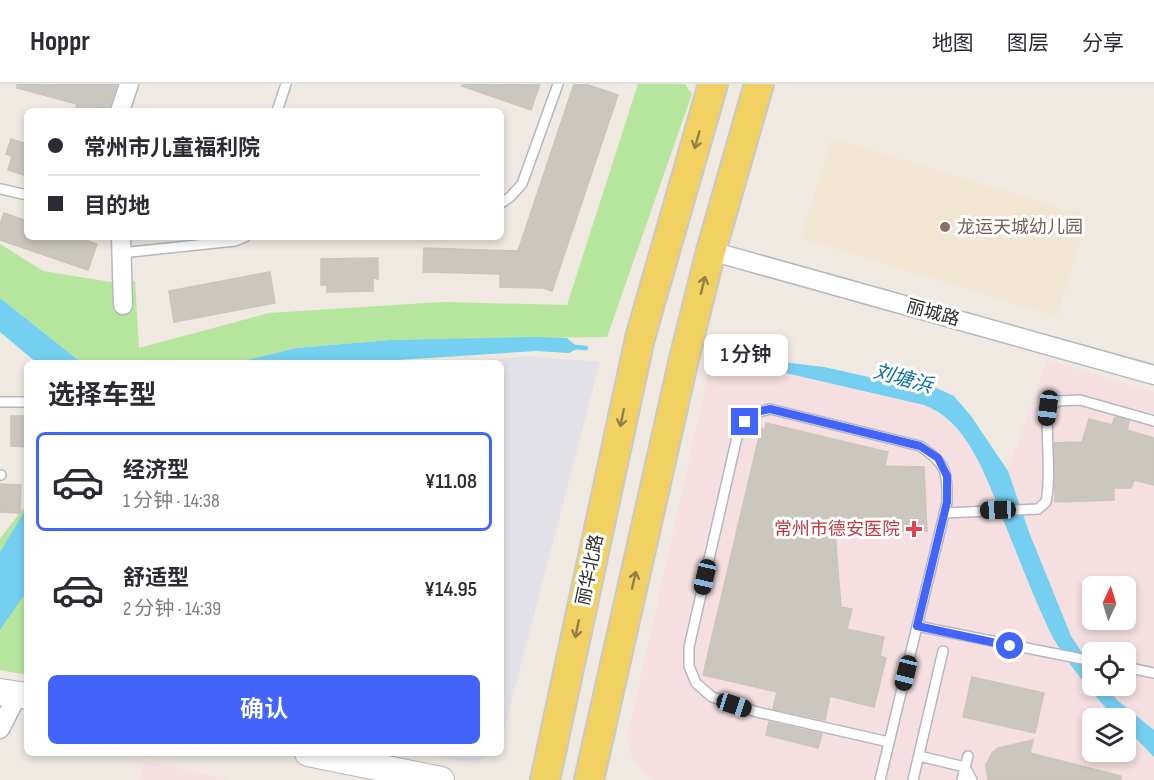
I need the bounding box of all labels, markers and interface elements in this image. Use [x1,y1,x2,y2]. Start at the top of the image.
text: Hoppr [30,25,90,58]
text: 地图 [932,31,974,56]
text: 图层 [1007,31,1049,56]
text: 分享 [1082,31,1124,56]
one-way arrow [691,130,702,149]
text: 常州市儿童福利院 [84,135,260,162]
text: 目的地 [84,193,150,220]
place label: 龙运天城幼儿园 [957,217,1083,238]
marker: 龙运天城幼儿园 [938,220,952,234]
one-way arrow [697,276,709,295]
street label: 丽城路 [904,295,962,331]
callout: 1 分钟 [703,335,787,377]
text: 1 分钟 [721,343,771,367]
water label: 刘塘浜 [871,360,937,399]
text: 选择车型 [48,380,156,412]
car [1037,389,1059,427]
one-way arrow [616,408,627,427]
route end [731,408,758,435]
icon: car [51,455,105,509]
text: 经济型 [123,457,189,484]
text: ¥11.08 [424,468,477,495]
text: 1 分钟 · 14:38 [123,489,220,513]
car [980,500,1016,520]
place label: 常州市德安医院 [774,519,900,540]
marker: 常州市德安医院 [905,520,923,538]
street label: 丽华北路 [572,533,608,607]
car [692,557,718,597]
icon: car [51,563,105,617]
text: 舒适型 [123,565,189,592]
one-way arrow [629,570,640,590]
text: ¥14.95 [424,576,477,603]
north arrow [1082,576,1136,630]
map controls [1082,576,1136,762]
text: 2 分钟 · 14:39 [123,597,221,621]
one-way arrow [571,619,582,639]
route start [996,632,1023,659]
button: locate [1082,642,1136,696]
car [893,653,919,693]
button: 确认 [48,675,480,744]
car [714,691,754,719]
button: layers [1082,708,1136,762]

